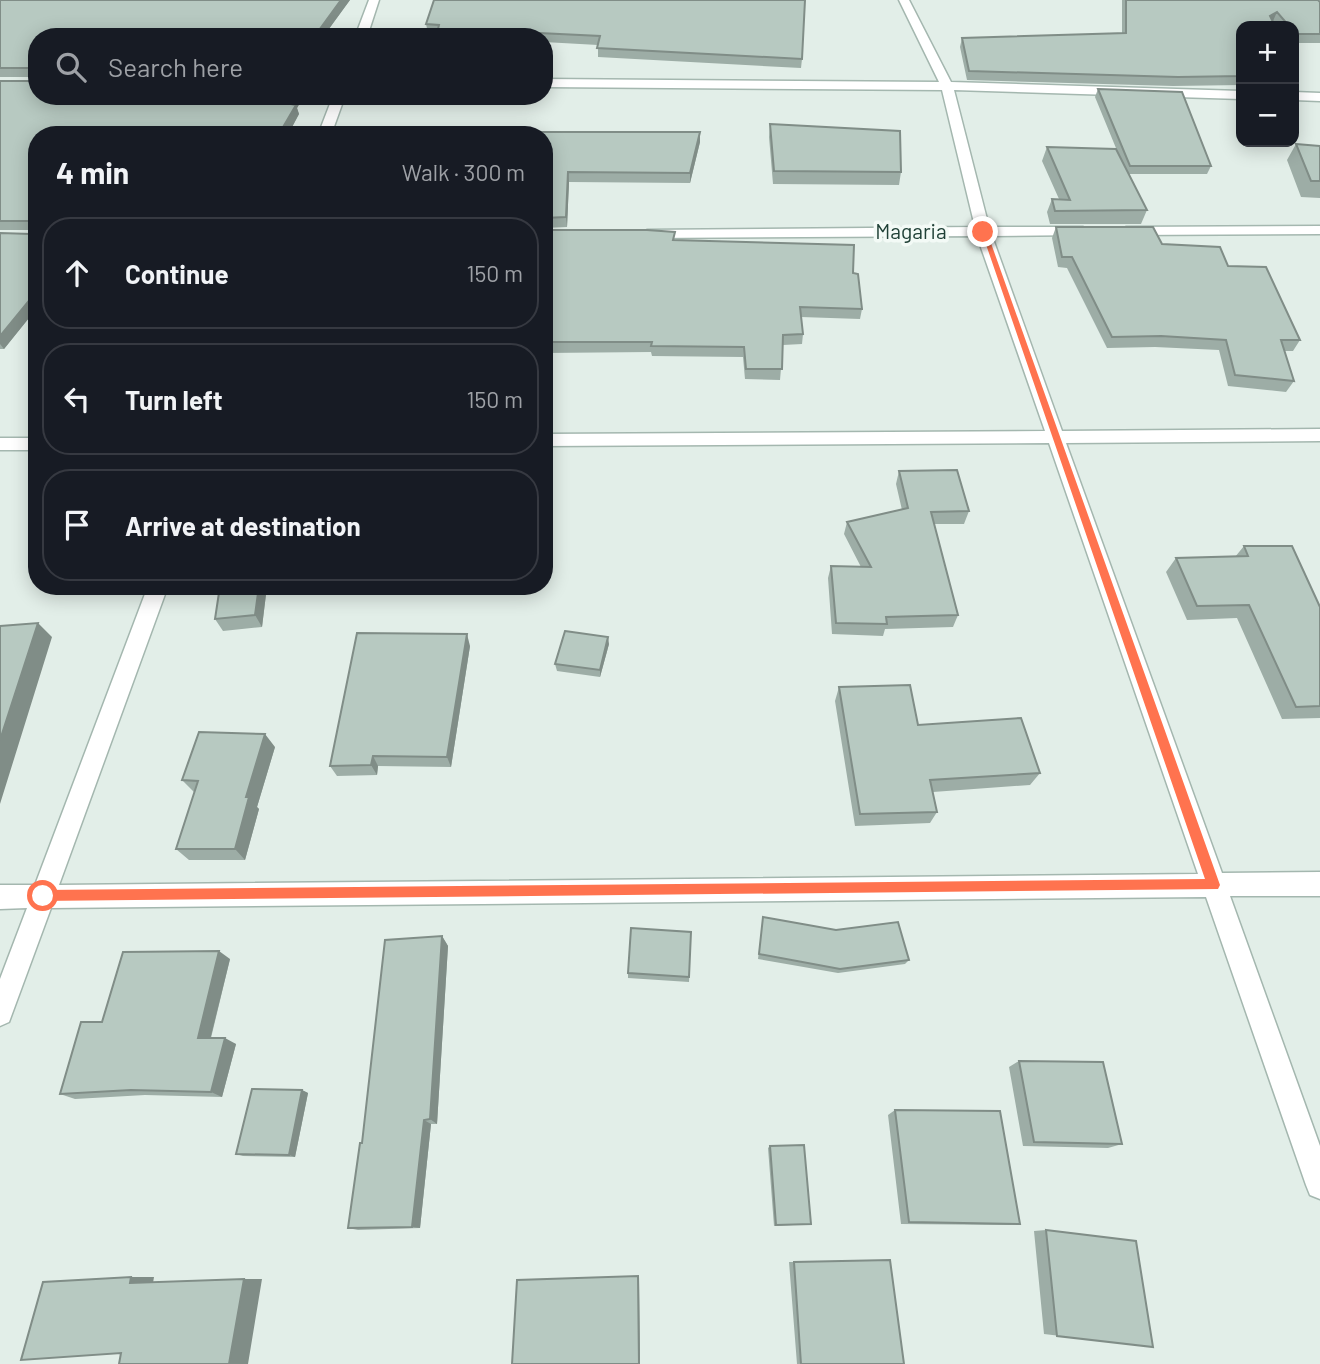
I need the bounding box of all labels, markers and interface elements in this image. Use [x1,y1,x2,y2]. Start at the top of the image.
map controls [1236,21,1299,147]
button: + [1236,21,1299,84]
search box [28,28,553,105]
icon: search [52,48,90,86]
text: Search here [108,51,243,82]
button: − [1236,84,1299,147]
text: 4 min [56,154,129,190]
text: Walk · 300 m [402,158,525,186]
route end [967,216,998,247]
street label: Magaria [875,218,947,243]
icon: ahead [58,254,96,292]
text: Continue [125,258,229,289]
text: 150 m [467,259,523,287]
icon: left [58,380,96,418]
text: Turn left [125,384,223,415]
text: 150 m [467,385,523,413]
icon: arrive [58,506,96,544]
text: Arrive at destination [125,510,361,541]
route start [27,880,58,911]

